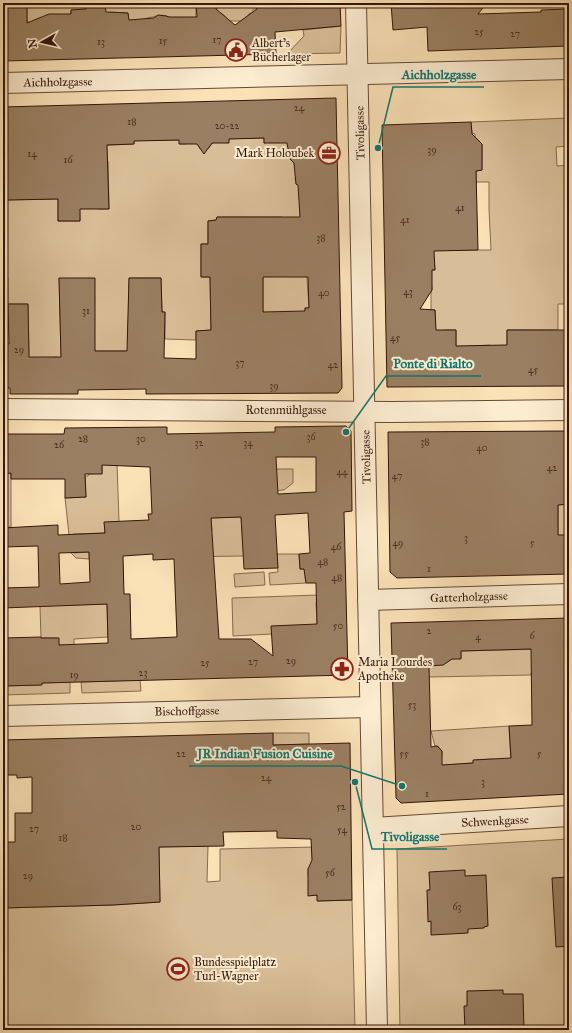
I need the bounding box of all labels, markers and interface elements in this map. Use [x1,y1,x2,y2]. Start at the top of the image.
north arrow [22,22,62,62]
house number: 25 [474,26,484,38]
house number: 27 [510,28,520,40]
house number: 17 [212,34,222,46]
house number: 15 [159,35,168,47]
house number: 13 [97,36,105,48]
place label: Albert's Bücherlager [251,36,311,65]
text: N [25,37,40,49]
public building icon: Albert's Bücherlager [223,37,249,63]
callout: Aichholzgasse [393,62,484,87]
text: Aichholzgasse [401,67,477,83]
street label: Aichholzgasse [22,74,93,91]
house number: 24 [294,102,305,114]
street label: Tivoligasse [353,106,368,160]
house number: 18 [127,116,137,128]
house number: 20-22 [215,120,239,132]
office icon: Mark Holoubek [316,140,342,166]
house number: 39 [427,144,437,156]
place label: Mark Holoubek [236,146,314,160]
house number: 14 [27,148,37,160]
house number: 16 [63,154,73,166]
house number: 41 [455,202,465,214]
house number: 41 [400,214,410,226]
house number: 38 [316,232,326,244]
house number: 43 [403,286,413,298]
house number: 40 [318,287,330,299]
house number: 31 [82,305,90,317]
house number: 45 [390,332,400,344]
house number: 29 [14,344,24,356]
callout: Ponte di Rialto [386,351,481,376]
text: Ponte di Rialto [393,356,473,372]
house number: 37 [235,357,245,369]
house number: 42 [328,359,338,371]
house number: 45 [528,364,538,376]
house number: 39 [269,380,279,392]
street label: Rotenmühlgasse [246,403,326,418]
street label: Tivoligasse [359,430,374,484]
house number: 36 [306,431,316,443]
house number: 28 [78,433,88,445]
house number: 30 [136,433,146,445]
house number: 38 [420,436,430,448]
house number: 32 [195,437,204,449]
house number: 34 [243,437,253,449]
house number: 26 [54,439,65,451]
house number: 40 [476,442,488,454]
house number: 42 [547,462,557,474]
house number: 44 [336,466,348,478]
house number: 47 [392,470,402,482]
house number: 3 [464,532,468,544]
house number: 49 [393,537,403,549]
house number: 5 [530,537,535,549]
house number: 46 [331,541,342,553]
house number: 48 [318,556,328,568]
house number: 1 [427,563,431,575]
house number: 48 [332,572,342,584]
street label: Gatterholzgasse [430,589,508,606]
house number: 50 [333,620,343,632]
house number: 2 [427,625,432,637]
house number: 6 [529,630,535,642]
house number: 4 [475,631,481,643]
house number: 29 [286,655,296,667]
place label: Maria Lourdes Apotheke [357,655,432,683]
house number: 27 [248,656,258,668]
pharmacy icon: Maria Lourdes Apotheke [329,656,355,682]
house number: 25 [200,657,210,669]
house number: 23 [139,667,147,679]
house number: 19 [69,669,79,681]
house number: 53 [408,699,416,711]
street label: Bischoffgasse [154,703,220,720]
callout: JR Indian Fusion Cuisine [189,741,341,766]
text: JR Indian Fusion Cuisine [195,746,333,762]
house number: 22 [176,748,186,760]
house number: 55 [399,748,409,760]
house number: 5 [537,748,542,760]
house number: 24 [261,772,272,784]
house number: 3 [481,776,485,788]
house number: 1 [425,788,429,800]
house number: 52 [336,801,346,813]
street label: Schwenkgasse [461,812,529,831]
house number: 20 [131,821,142,833]
house number: 27 [29,823,39,835]
house number: 54 [337,824,347,836]
callout: Tivoligasse [372,824,447,849]
text: Tivoligasse [380,829,440,845]
house number: 18 [58,832,68,844]
house number: 56 [325,867,336,879]
house number: 29 [23,870,33,882]
house number: 63 [452,901,462,913]
place label: Bundesspielplatz Turl-Wagner [194,955,277,984]
sports icon: Bundesspielplatz Turl-Wagner [165,956,191,982]

